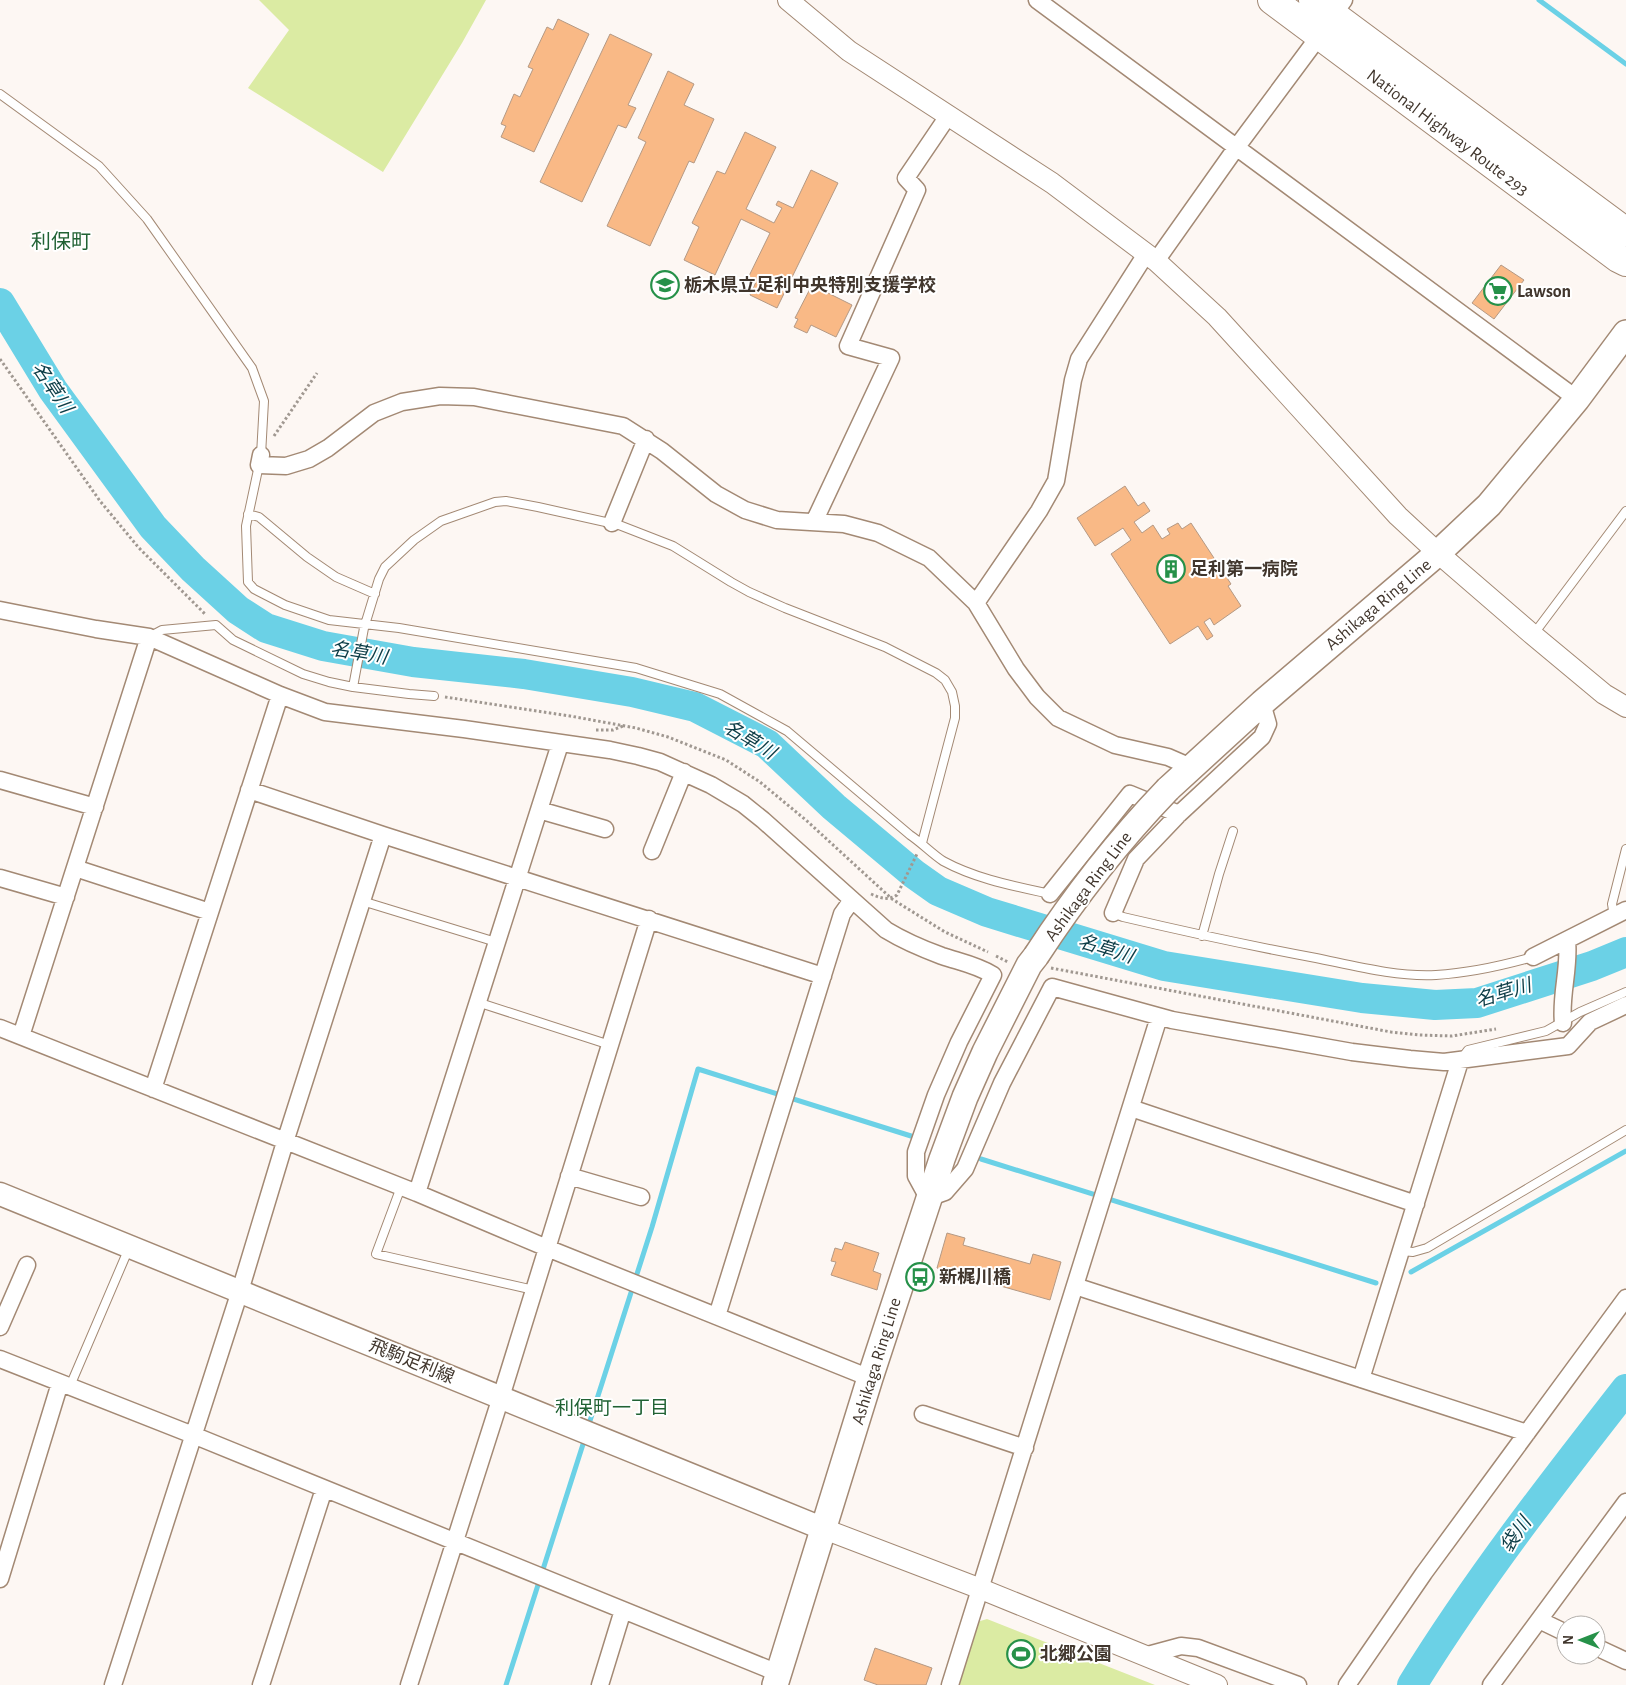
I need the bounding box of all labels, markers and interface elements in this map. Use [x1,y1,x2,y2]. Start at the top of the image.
street label: National Highway Route 293 [1363,66,1532,199]
district label: 利保町 [31,231,91,252]
school or university icon: 栃木県立足利中央特別支援学校 [650,270,680,300]
place label: 栃木県立足利中央特別支援学校 [684,275,936,295]
supermarket icon: Lawson [1483,276,1513,306]
place label: Lawson [1517,283,1571,301]
water label: 名草川 [28,358,78,418]
building icon: 足利第一病院 [1156,554,1186,584]
street label: Ashikaga Ring Line [1322,556,1435,654]
place label: 足利第一病院 [1190,559,1298,579]
water label: 名草川 [329,637,391,668]
water label: 名草川 [720,716,781,764]
street label: Ashikaga Ring Line [1042,829,1136,945]
water label: 名草川 [1076,930,1138,967]
water label: 名草川 [1473,974,1535,1011]
bus stop icon: 新梶川橋 [905,1262,935,1292]
place label: 新梶川橋 [939,1267,1011,1287]
street label: Ashikaga Ring Line [849,1296,905,1427]
street label: 飛駒足利線 [367,1335,457,1387]
district label: 利保町一丁目 [555,1398,669,1418]
water label: 袋川 [1497,1512,1536,1556]
north arrow [1556,1615,1606,1665]
text: N [1562,1635,1576,1645]
sports icon: 北郷公園 [1006,1639,1036,1669]
place label: 北郷公園 [1040,1644,1112,1664]

